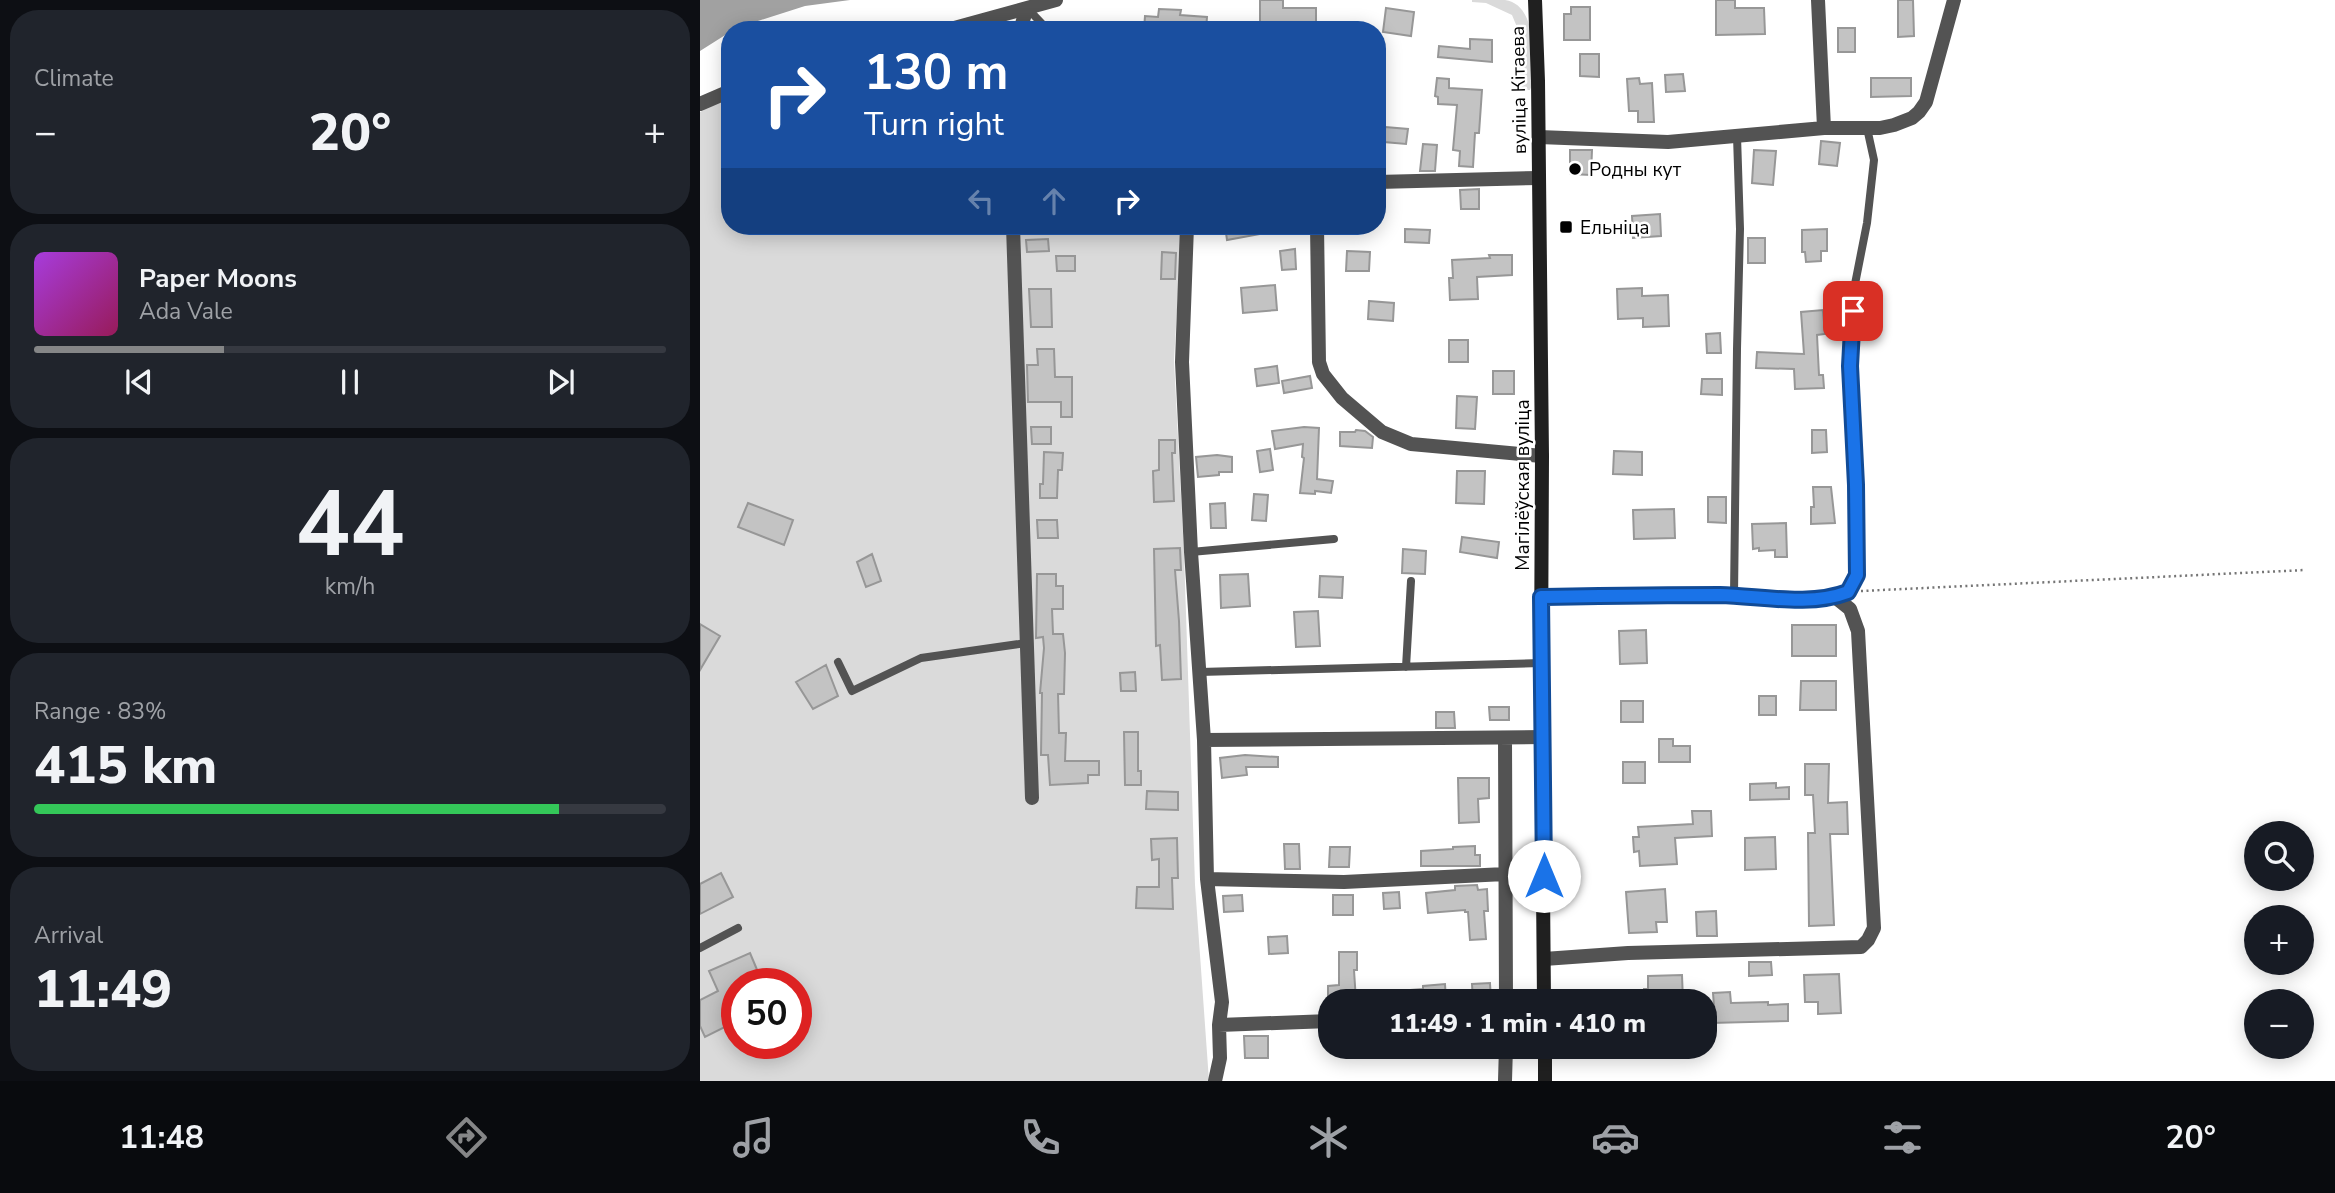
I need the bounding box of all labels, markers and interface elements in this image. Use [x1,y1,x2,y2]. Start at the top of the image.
street label: вуліца Кітаева [1505,26,1533,154]
text: 130 m [864,39,1008,106]
icon: right [749,49,840,140]
text: Climate [34,63,114,94]
text: 20° [309,97,391,168]
text: Turn right [864,103,1004,146]
text: − [34,107,57,158]
text: + [643,107,666,158]
place label: Родны кут [1589,157,1682,183]
marker: Родны кут [1567,161,1583,177]
icon: left [962,182,1000,220]
icon: ahead [1035,182,1073,220]
icon: right [1108,182,1146,220]
place label: Ельніца [1580,215,1650,241]
marker: Ельніца [1558,219,1574,235]
text: Paper Moons [139,261,297,296]
pin [1823,281,1883,341]
icon: arrive [1834,292,1872,330]
text: Ada Vale [139,296,233,327]
icon: previous [120,363,158,401]
icon: pause [331,363,369,401]
icon: next [542,363,580,401]
street label: Магілёўская вуліца [1510,399,1536,571]
text: 44 [295,463,405,587]
text: km/h [325,571,375,602]
text: Range · 83% [34,696,166,727]
text: 415 km [34,730,217,801]
map controls [2244,821,2314,1059]
button: search [2244,821,2314,891]
position arrow [1507,839,1581,913]
button: + [2244,905,2314,975]
text: Arrival [34,920,103,951]
text: 11:49 [34,954,172,1025]
speed limit sign: 50 [721,968,812,1059]
button: − [2244,989,2314,1059]
text: 11:49 · 1 min · 410 m [1389,1006,1646,1041]
icon: directions [442,1113,491,1162]
icon: music [729,1113,778,1162]
icon: phone [1016,1113,1065,1162]
icon: climate [1304,1113,1353,1162]
icon: car [1591,1113,1640,1162]
icon: filters [1878,1113,1927,1162]
text: 11:48 [119,1116,204,1159]
text: 20° [2165,1116,2216,1159]

